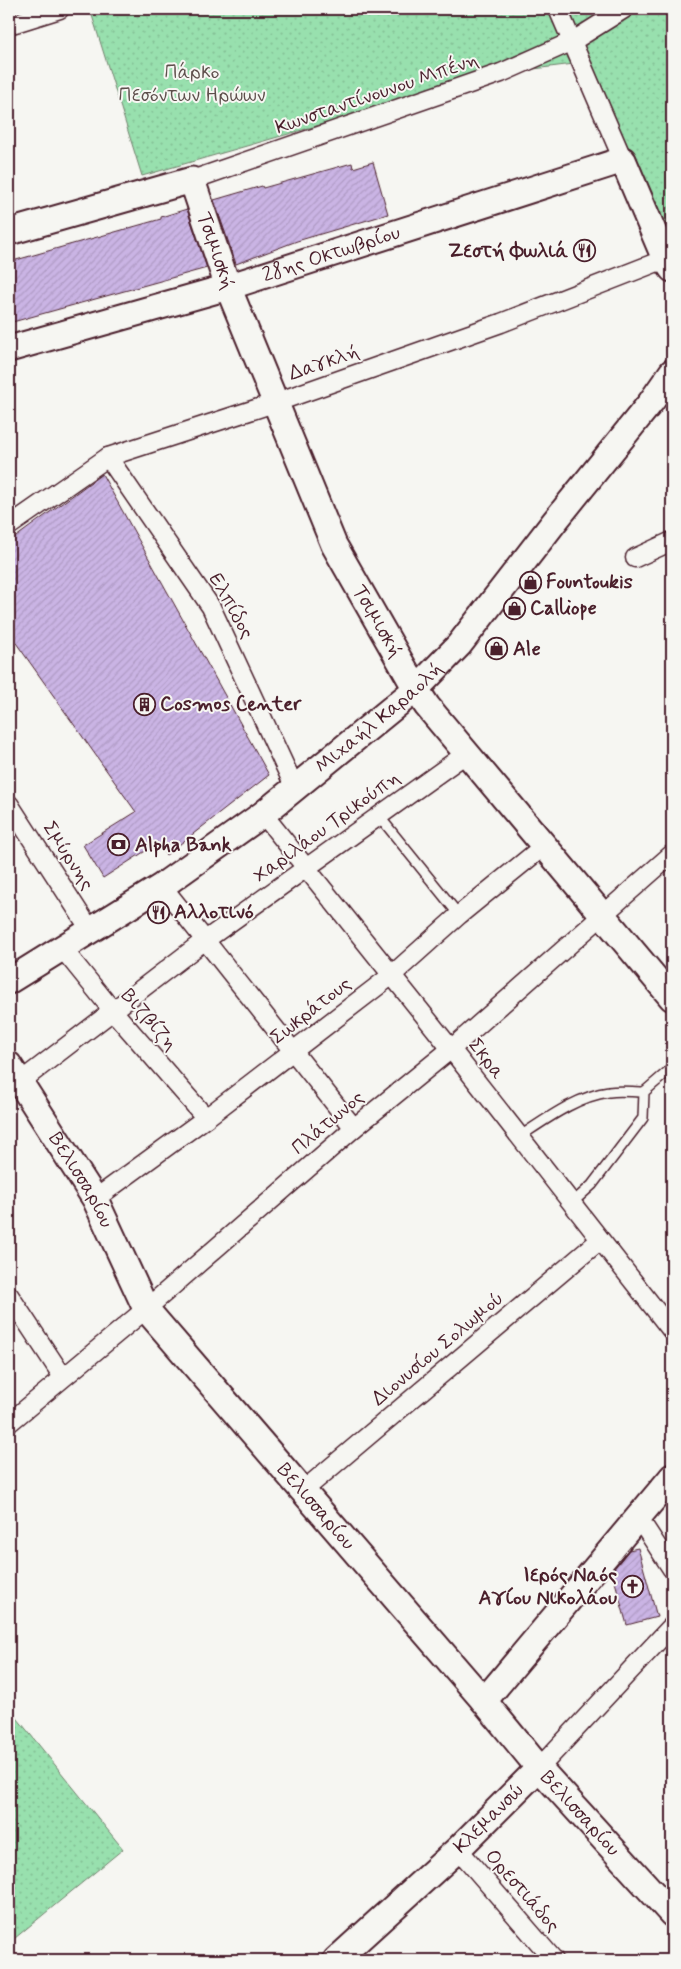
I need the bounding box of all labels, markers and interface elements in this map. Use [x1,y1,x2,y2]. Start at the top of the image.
street label: Κωνσταντίνουνου Μπένη [272,47,482,141]
park label: Πάρκο Πεσόντων Ηρώων [118,59,266,109]
street label: Τσιμισκή [190,209,241,293]
street label: 28ης Οκτωβρίου [259,219,404,289]
place label: Ζεστή Φωλιά [448,238,568,265]
restaurant icon: Ζεστή Φωλιά [572,239,596,263]
street label: Δαγκλή [285,338,363,388]
street label: Ελπίδος [202,568,260,644]
place label: Fountoukis [546,569,633,596]
shop icon: Fountoukis [518,570,542,594]
street label: Τσιμισκή [346,580,409,663]
place label: Calliope [530,595,597,622]
shop icon: Calliope [502,596,526,620]
place label: Ale [513,636,541,663]
shop icon: Ale [485,637,509,661]
street label: Μιχαήλ Καραολή [309,656,449,780]
place label: Cosmos Center [160,691,302,718]
building icon: Cosmos Center [132,692,156,716]
street label: Χαριλάου Τρικούπη [248,765,406,889]
street label: Σμύρνης [36,816,100,896]
place label: Alpha Bank [135,832,232,859]
bank icon: Alpha Bank [107,833,131,857]
place label: Αλλοτινό [174,899,254,926]
restaurant icon: Αλλοτινό [146,900,170,924]
street label: Σωκράτους [265,971,357,1051]
street label: Βιζβίζη [114,983,184,1057]
street label: Σκρα [461,1033,511,1085]
street label: Πλάτωνος [286,1084,370,1161]
street label: Βελισσαρίου [42,1127,120,1232]
street label: Διονυσίου Σολωμού [366,1286,510,1412]
street label: Βελισσαρίου [271,1457,361,1556]
place label: Ιερός Ναός Αγίου Νικολάου [479,1562,617,1612]
church icon: Ιερός Ναός Αγίου Νικολάου [621,1575,645,1599]
street label: Βελισσαρίου [534,1765,626,1862]
street label: Κλεμανσώ [447,1778,529,1860]
street label: Ορεστιάδος [478,1844,566,1939]

